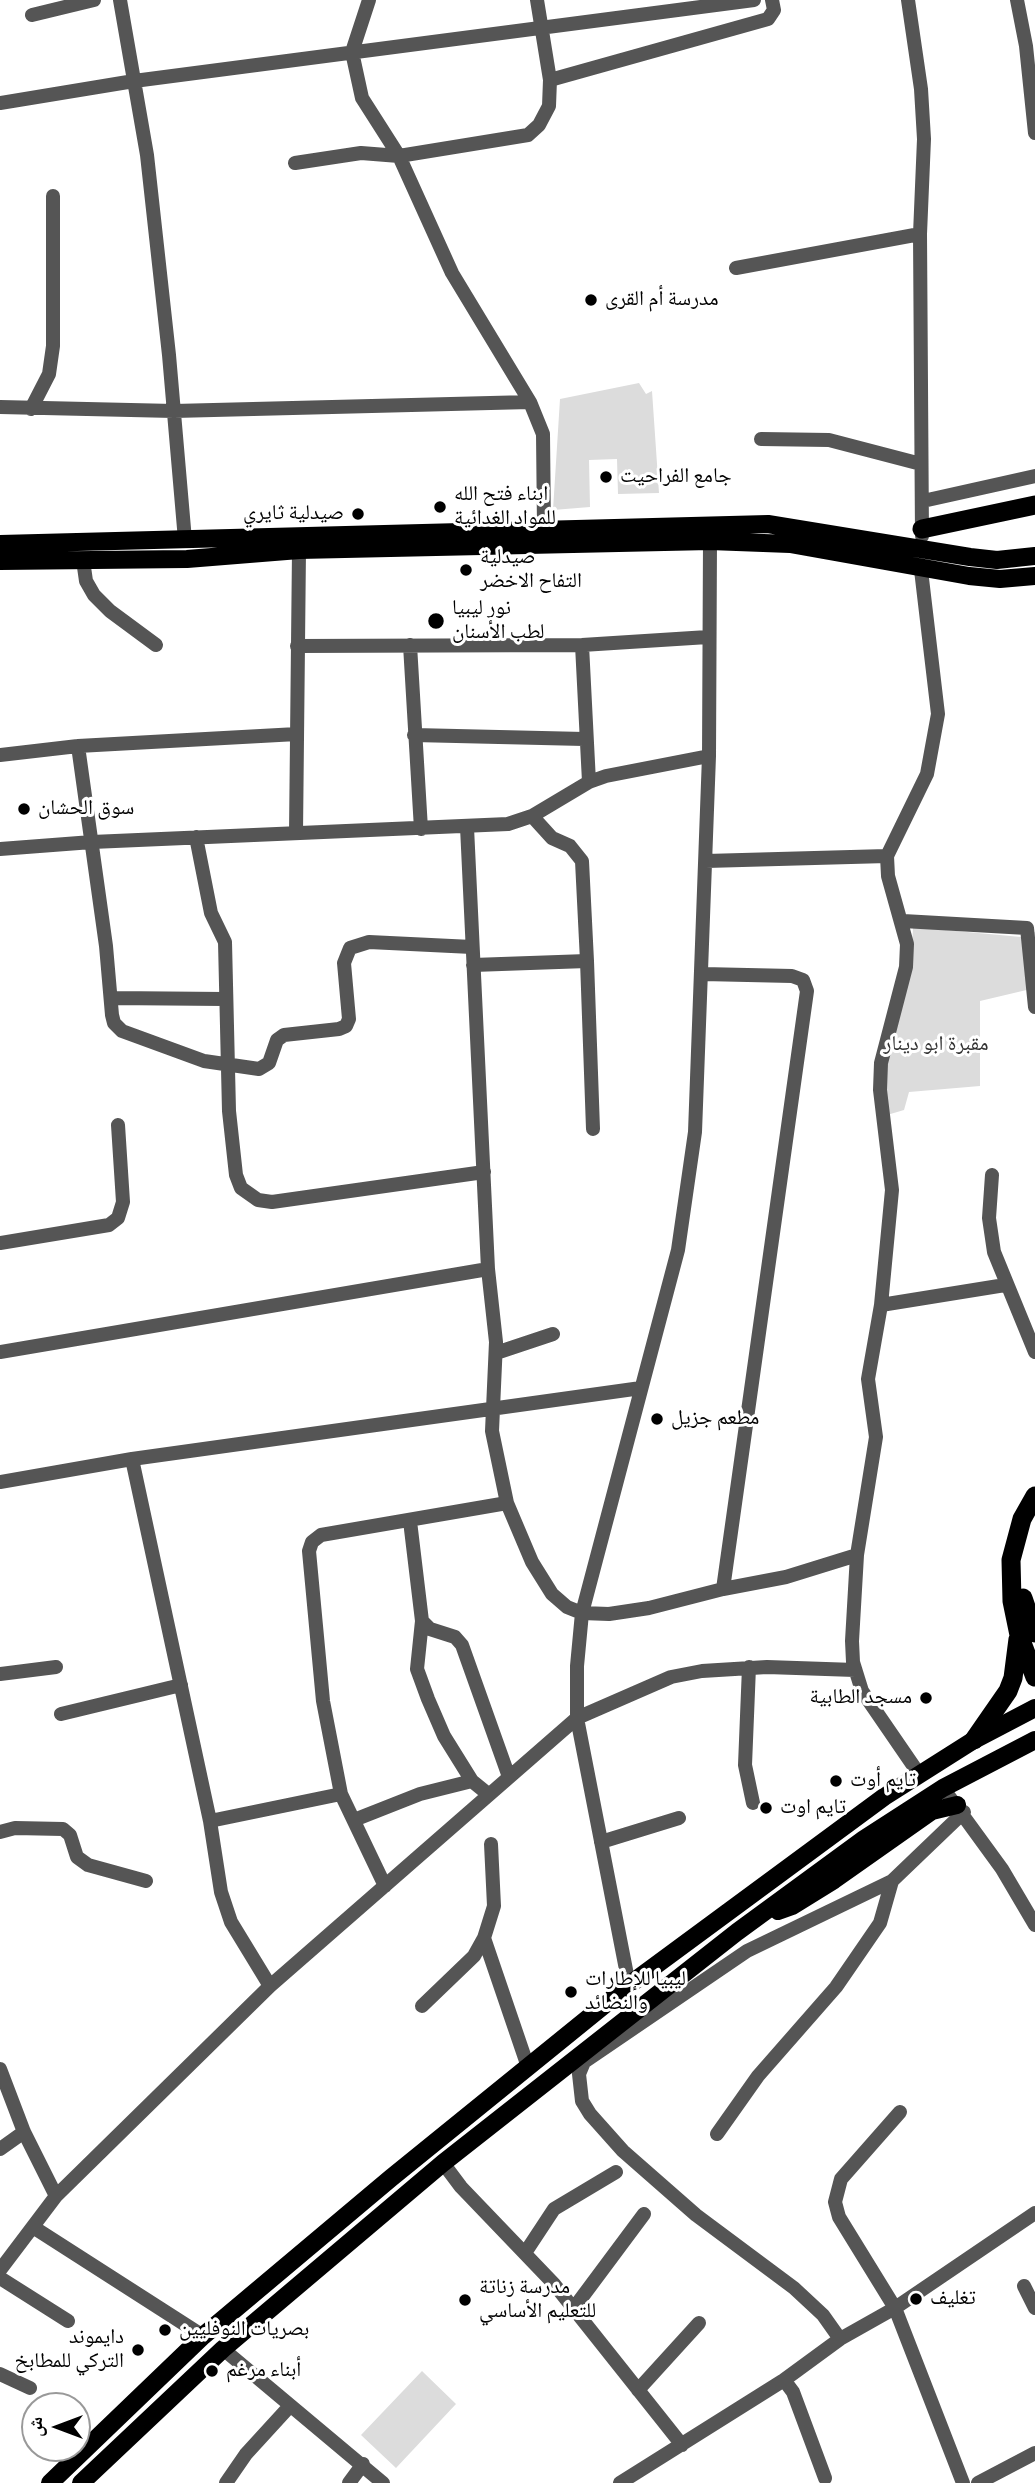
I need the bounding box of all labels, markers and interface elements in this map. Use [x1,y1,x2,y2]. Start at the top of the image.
place label: مدرسة أم القرى [605,287,719,313]
marker: مدرسة أم القرى [583,292,599,308]
place label: جامع الفراحيت [620,464,732,490]
marker: جامع الفراحيت [598,469,614,485]
place label: ابناء فتح الله للمواد الغدائية [454,482,556,532]
marker: ابناء فتح الله للمواد الغدائية [432,499,448,515]
place label: صيدلية ثايري [243,501,344,527]
marker: صيدلية ثايري [350,506,366,522]
place label: صيدلية التفاح الاخضر [480,545,582,595]
marker: صيدلية التفاح الاخضر [458,562,474,578]
place label: نور ليبيا لطب الأسنان [452,596,544,646]
marker: نور ليبيا لطب الأسنان [426,611,446,631]
place label: سوق الحشان [38,796,134,822]
marker: سوق الحشان [16,801,32,817]
park label: مقبرة ابو دينار [883,1032,989,1058]
place label: مطعم جزيل [671,1406,759,1432]
marker: مطعم جزيل [649,1411,665,1427]
place label: مسجد الطابية [810,1685,912,1711]
marker: مسجد الطابية [918,1690,934,1706]
place label: تايم أوت [850,1768,916,1794]
marker: تايم أوت [828,1773,844,1789]
place label: تايم اوت [780,1795,846,1821]
marker: تايم اوت [758,1800,774,1816]
place label: ليبيا للإطارات والنضائد [585,1967,686,2017]
marker: ليبيا للإطارات والنضائد [563,1984,579,2000]
place label: مدرسة زناتة للتعليم الأساسي [479,2275,596,2325]
place label: تغليف [930,2286,976,2312]
marker: تغليف [908,2291,924,2307]
marker: مدرسة زناتة للتعليم الأساسي [457,2292,473,2308]
place label: بصريات النوفليين [179,2317,309,2343]
marker: بصريات النوفليين [157,2322,173,2338]
place label: دايموند التركي للمطابخ [15,2325,124,2375]
marker: دايموند التركي للمطابخ [130,2342,146,2358]
place label: أبناء مرغم [226,2358,301,2384]
marker: أبناء مرغم [204,2363,220,2379]
north arrow [21,2392,91,2462]
text: ش [23,2417,50,2437]

